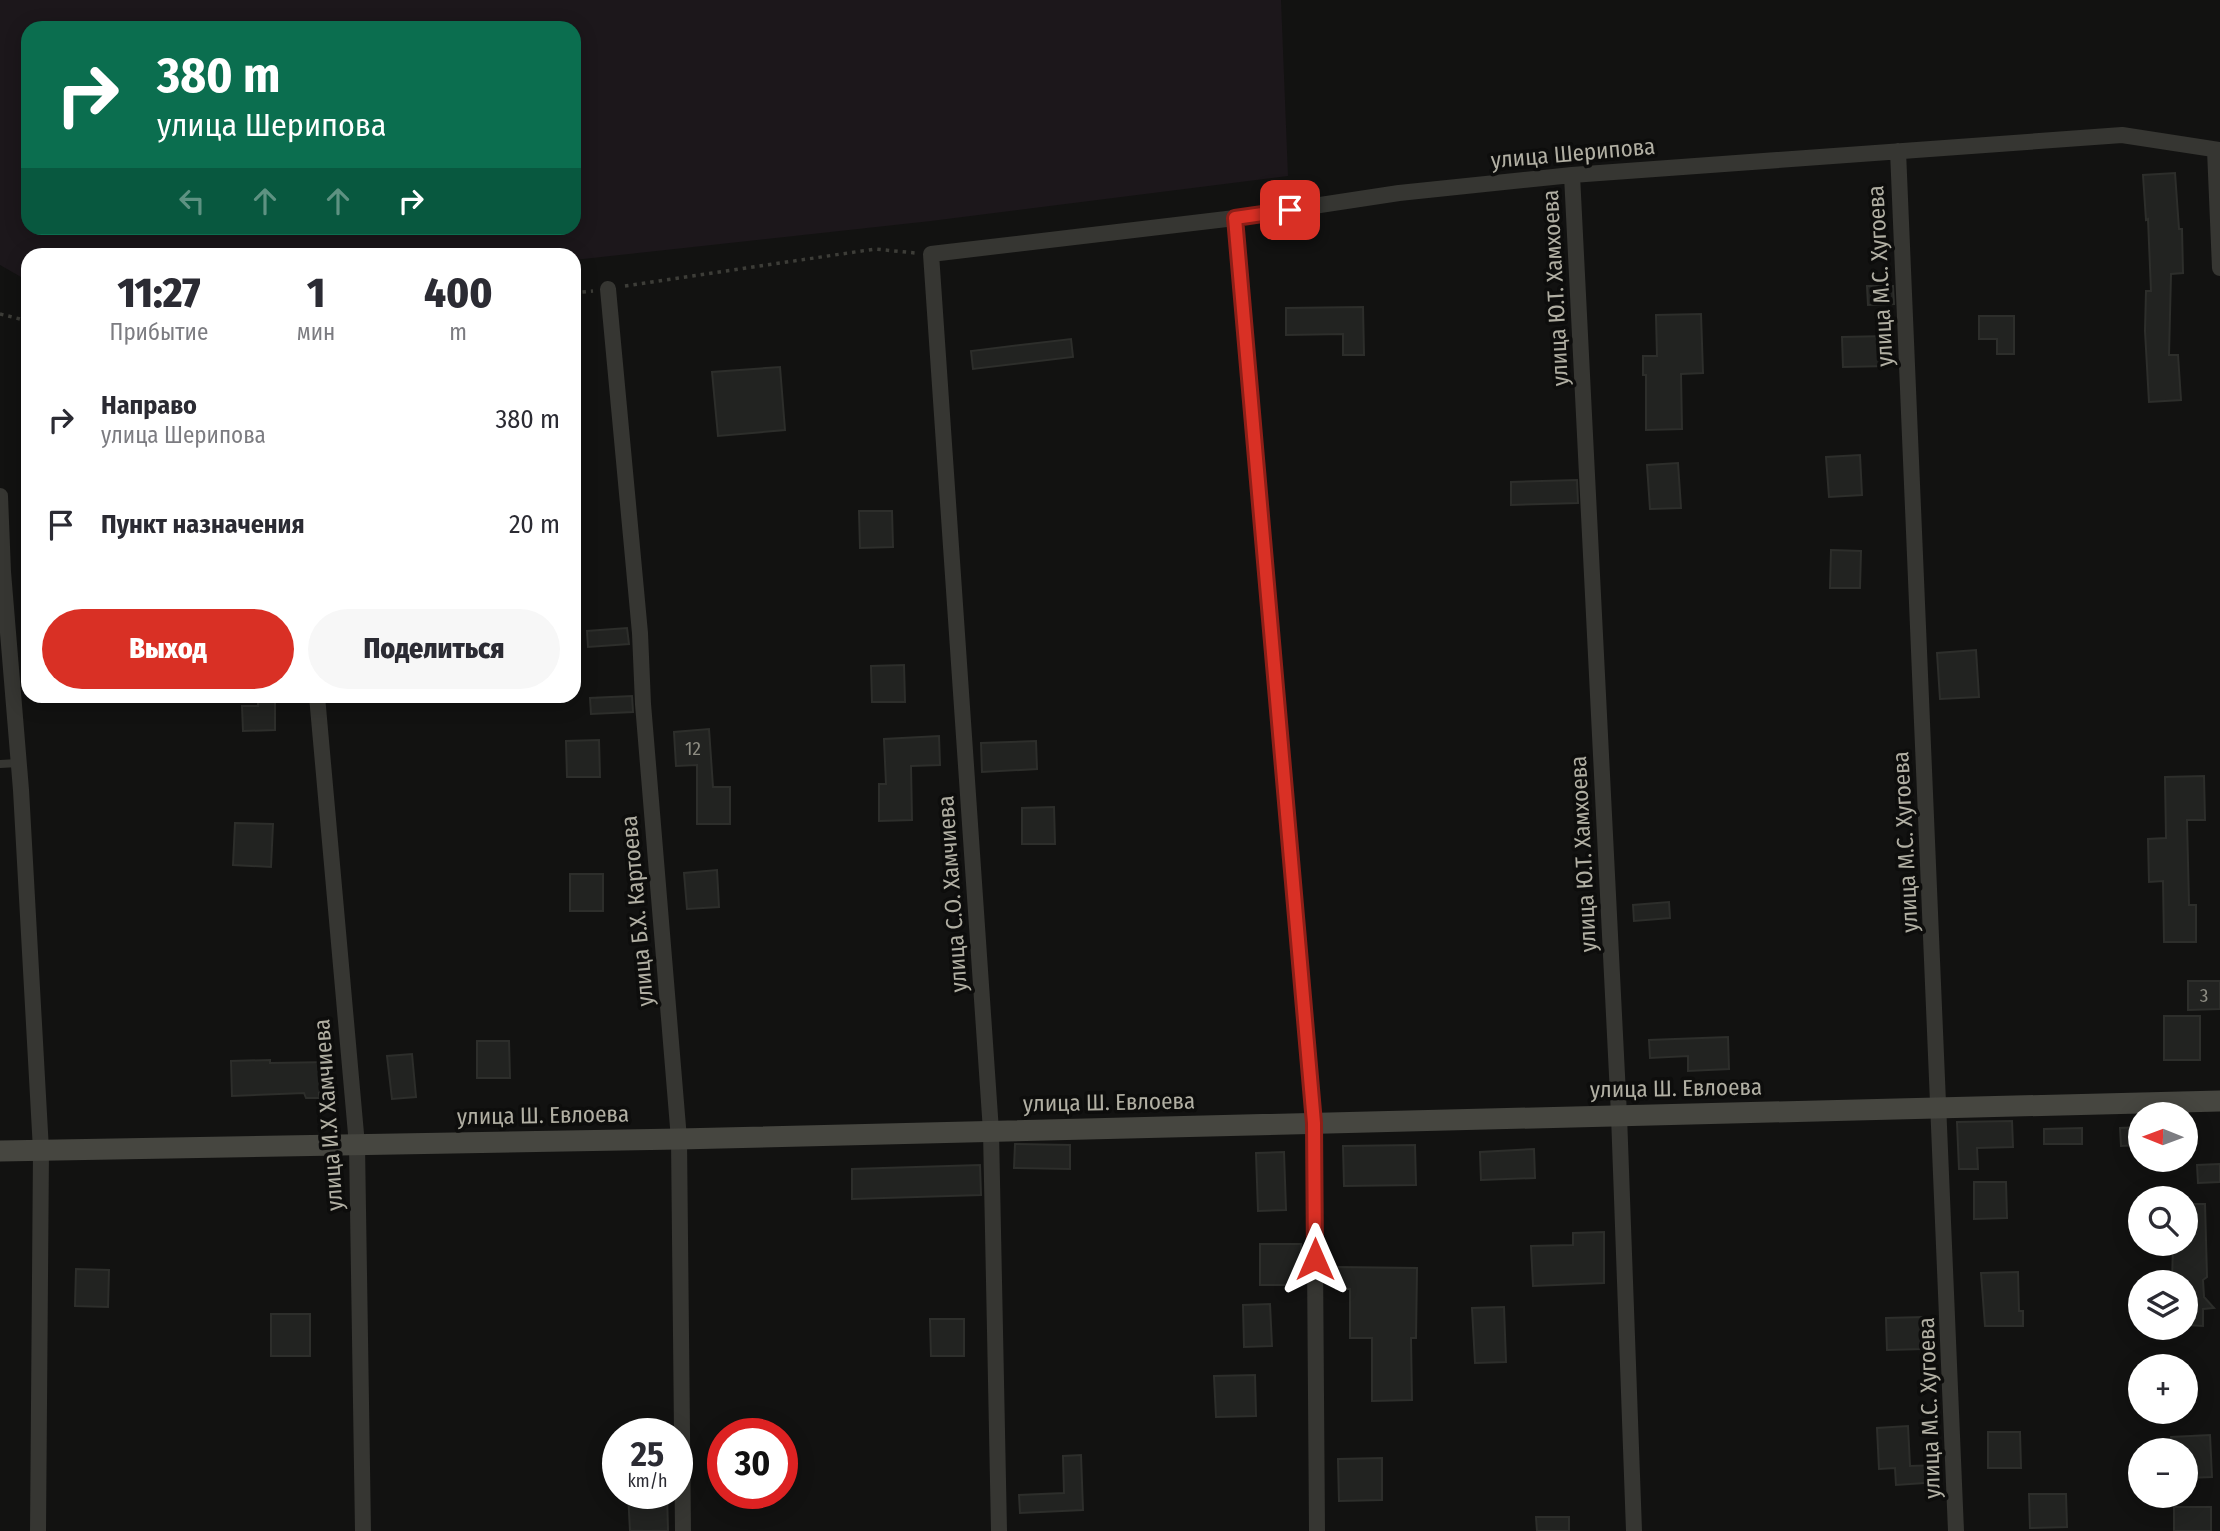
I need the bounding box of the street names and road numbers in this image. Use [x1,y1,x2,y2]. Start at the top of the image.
street label: улица Шерипова [1490,132,1656,174]
street label: улица М.С. Хугоева [1861,185,1899,367]
street label: улица Ю.Т. Хамхоева [1536,189,1574,387]
street label: улица М.С. Хугоева [1886,751,1924,933]
street label: улица Ю.Т. Хамхоева [1564,755,1602,953]
street label: улица С.О. Хамчиева [931,795,973,993]
street label: улица Б.Х. Картоева [615,814,659,1008]
street label: улица И.Х Хамчиева [307,1018,349,1212]
street label: улица Ш. Евлоева [1590,1073,1762,1103]
street label: улица Ш. Евлоева [1023,1087,1195,1117]
street label: улица Ш. Евлоева [457,1100,629,1130]
street label: улица М.С. Хугоева [1912,1317,1946,1499]

